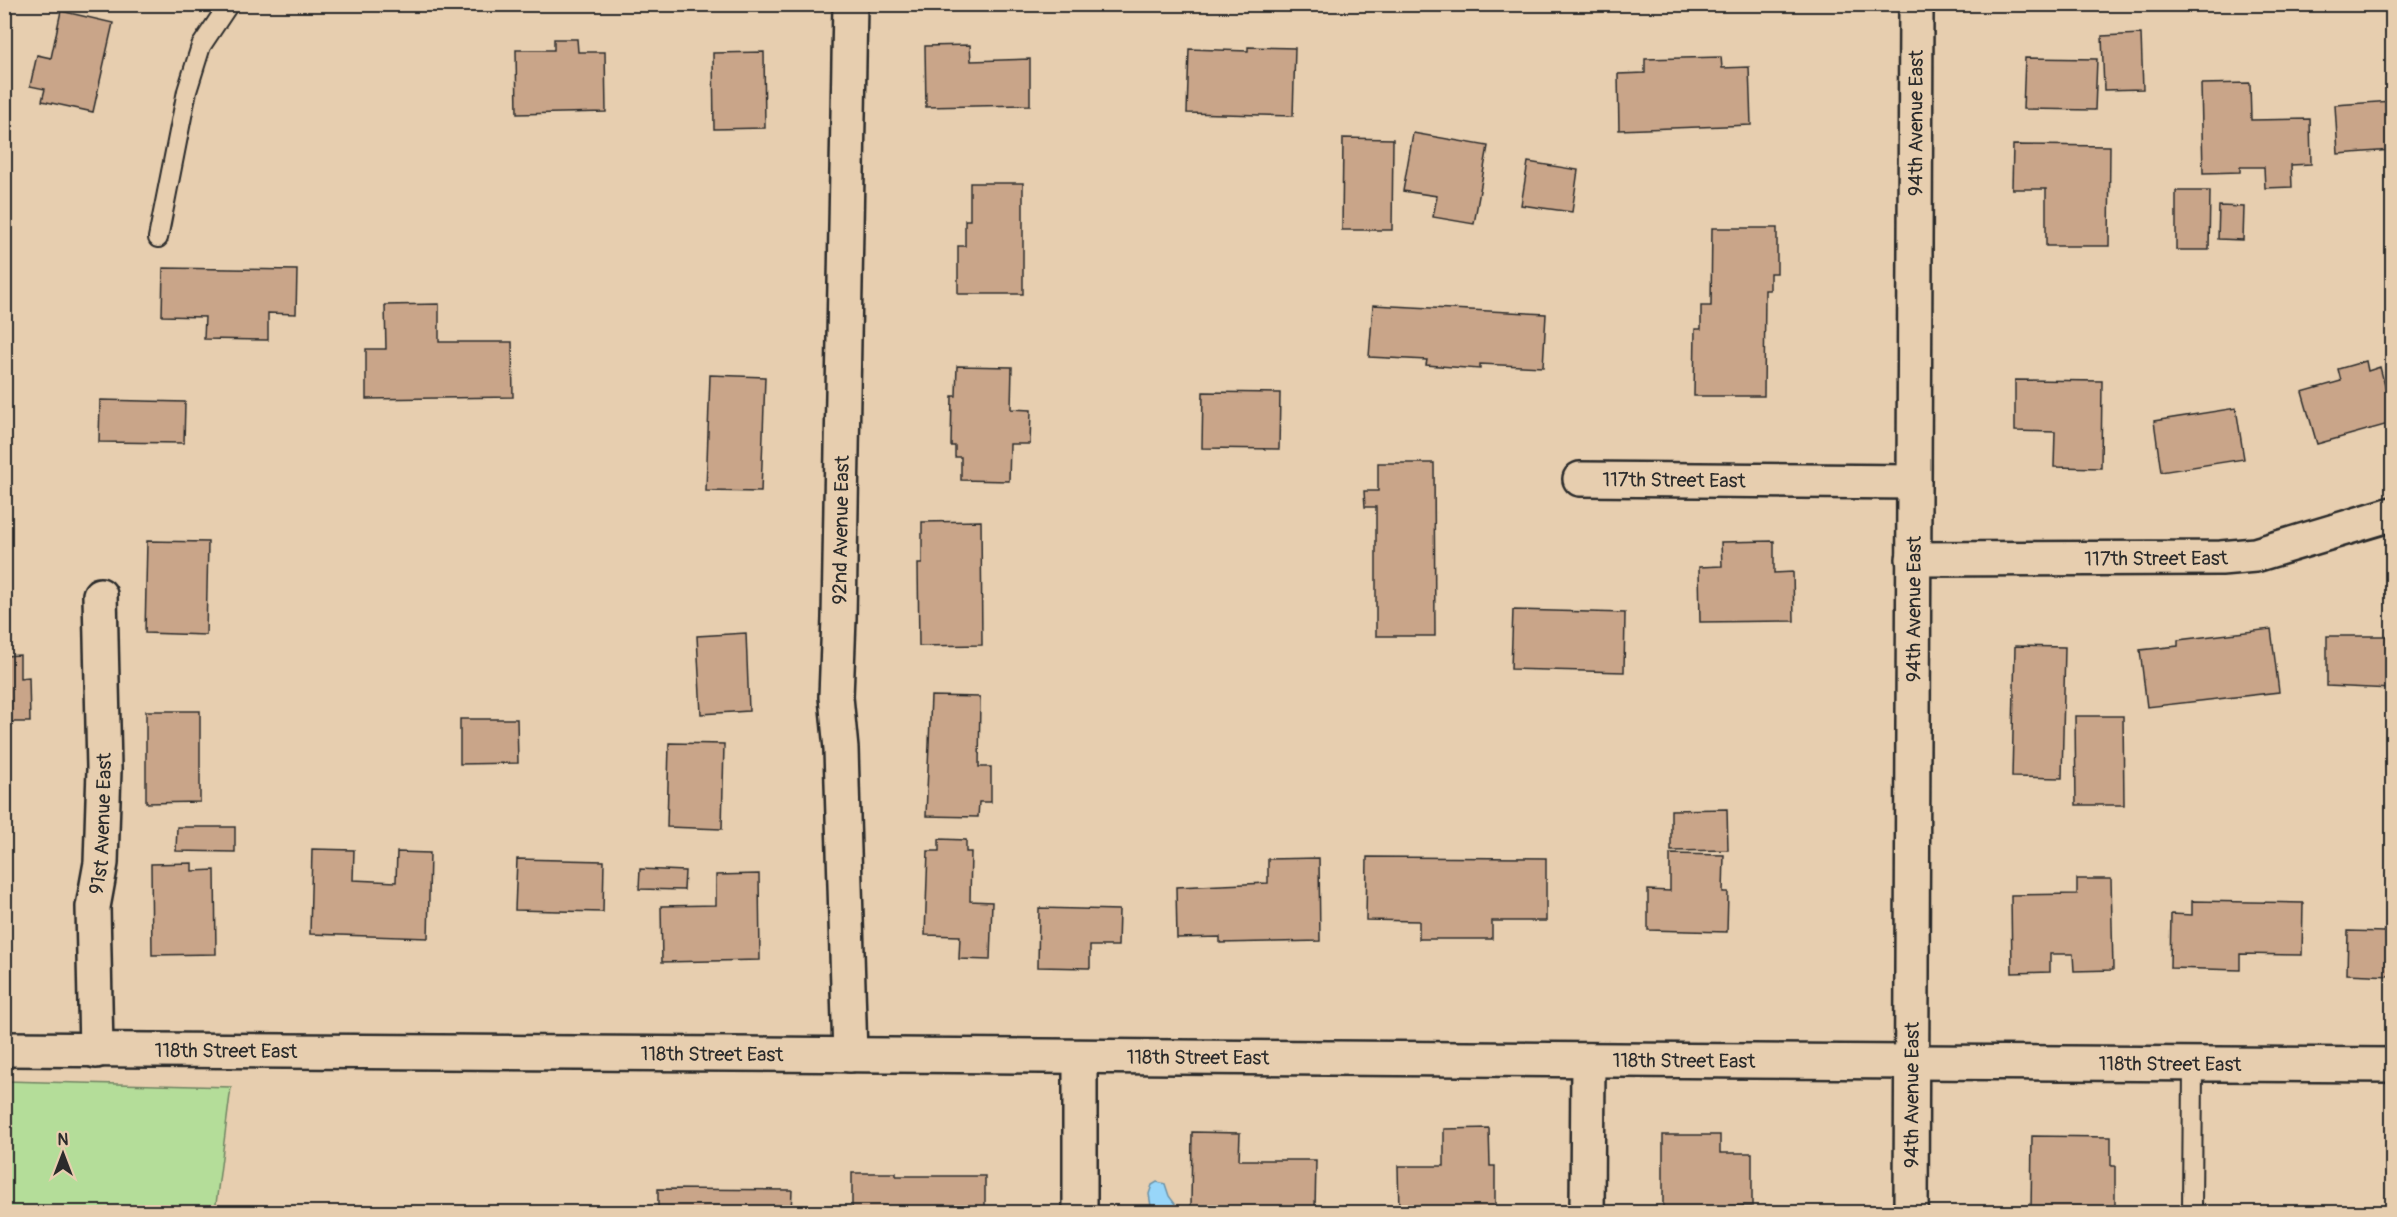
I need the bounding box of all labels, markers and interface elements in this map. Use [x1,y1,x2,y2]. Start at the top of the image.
street label: 94th Avenue East [1903,49,1928,196]
street label: 92nd Avenue East [827,454,855,605]
street label: 117th Street East [1602,467,1747,493]
street label: 94th Avenue East [1901,535,1926,682]
street label: 117th Street East [2084,545,2230,571]
street label: 91st Avenue East [83,752,117,897]
street label: 94th Avenue East [1899,1021,1924,1168]
street label: 118th Street East [154,1038,298,1064]
street label: 118th Street East [640,1041,784,1067]
street label: 118th Street East [1126,1044,1270,1070]
street label: 118th Street East [1612,1047,1756,1073]
street label: 118th Street East [2098,1051,2242,1077]
north arrow [33,1124,93,1184]
text: N [58,1130,69,1150]

